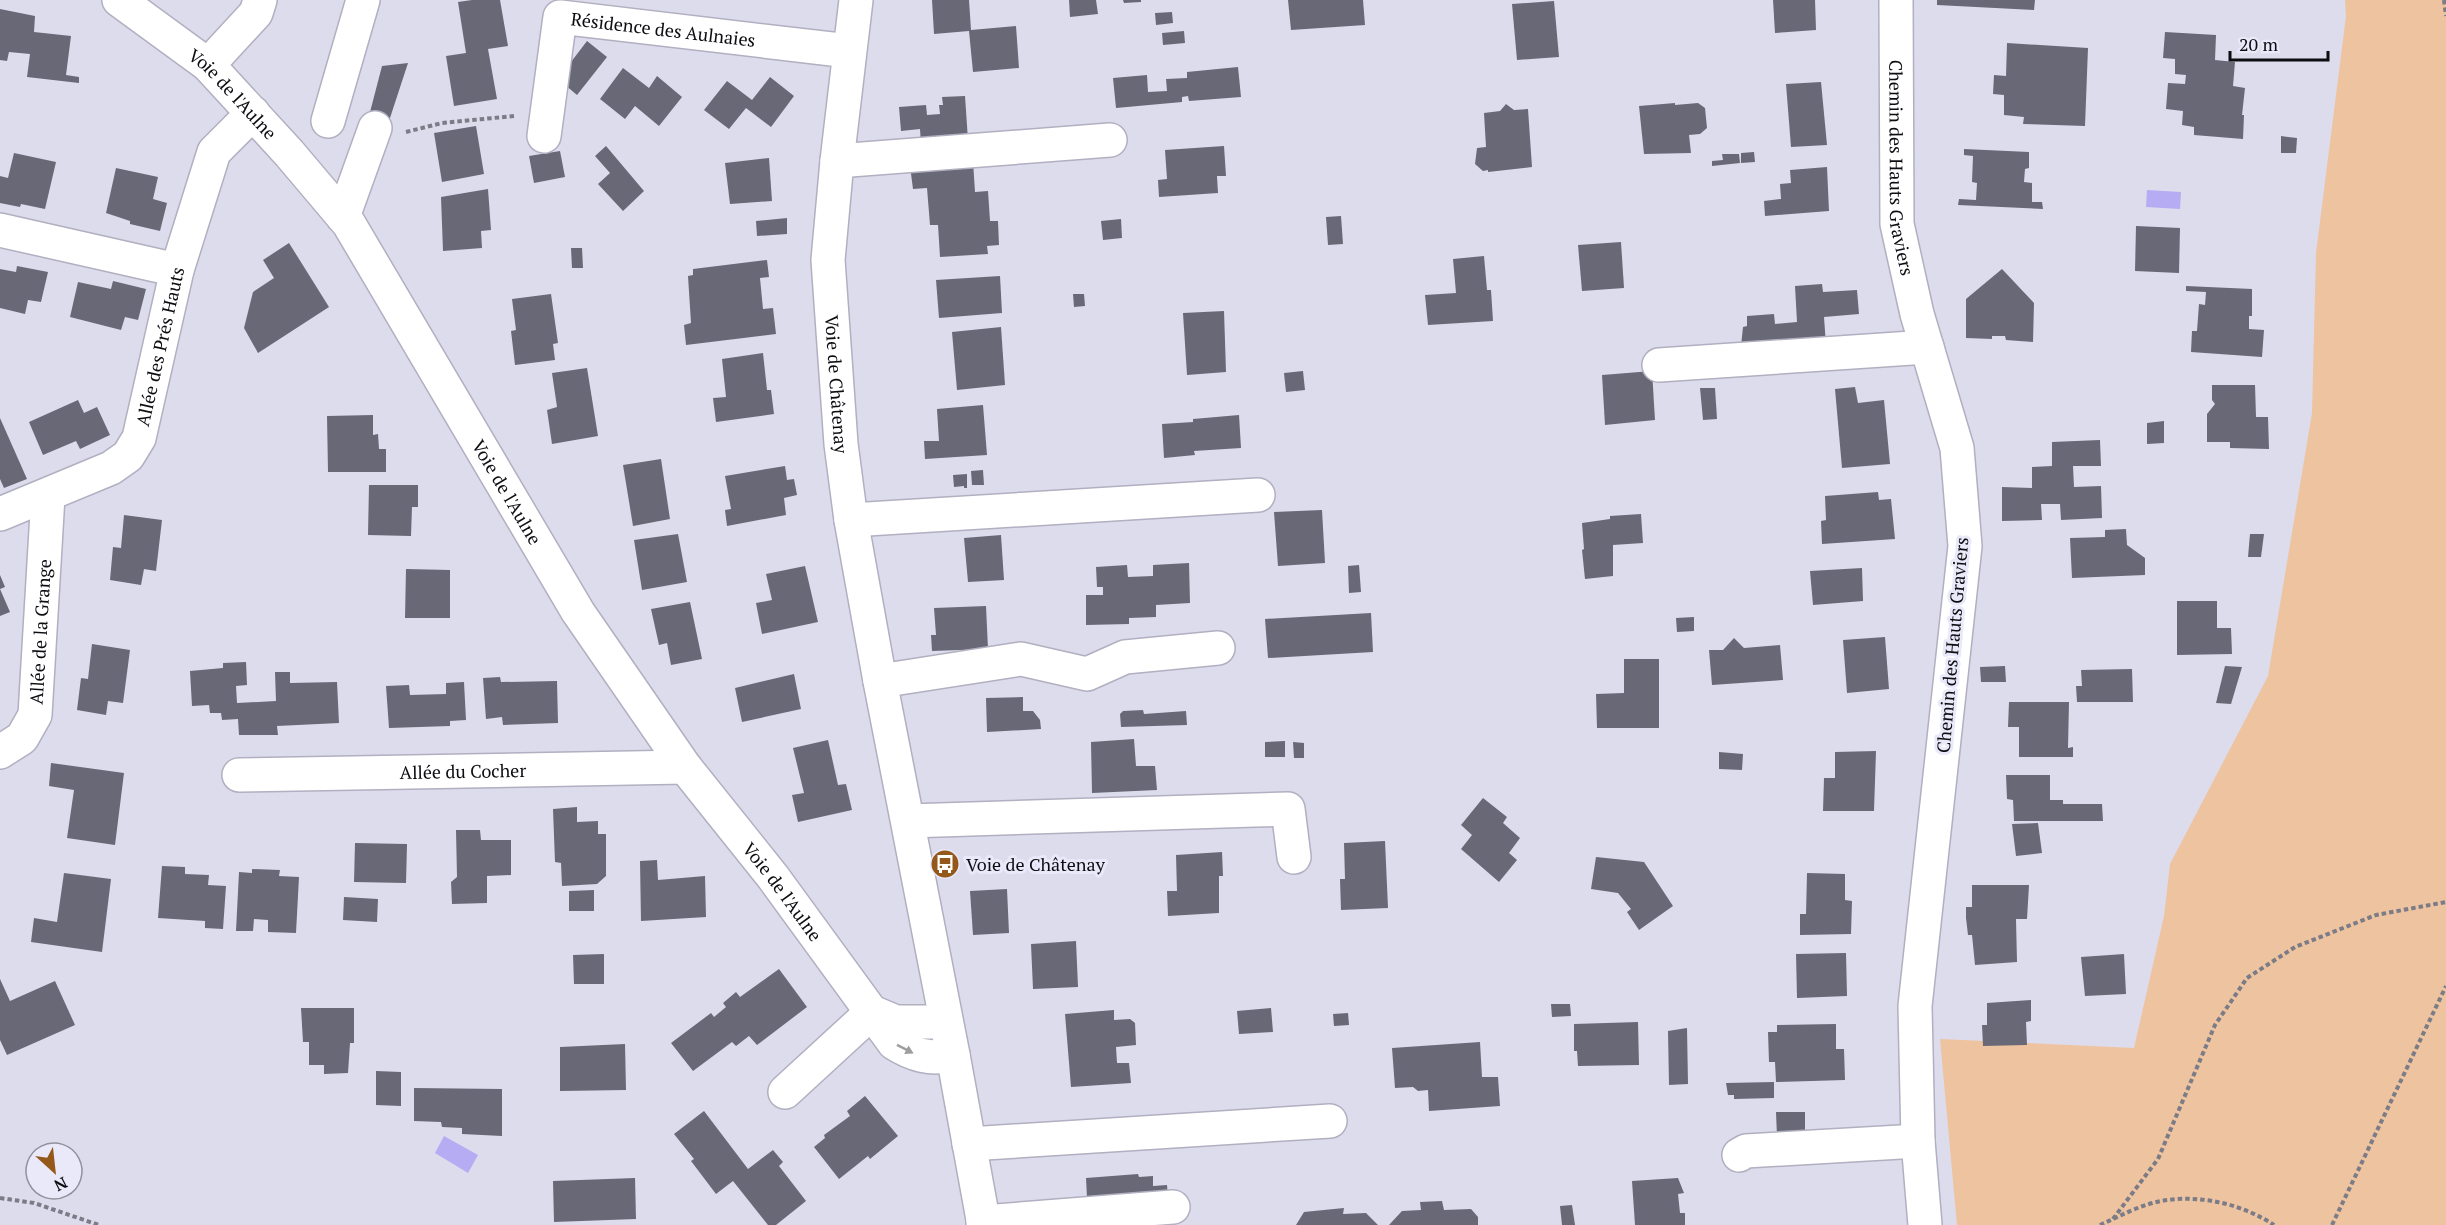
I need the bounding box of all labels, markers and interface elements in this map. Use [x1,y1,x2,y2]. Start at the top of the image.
street label: Résidence des Aulnaies [570,6,757,52]
scale bar [2230,24,2328,62]
text: 20 m [2239,32,2279,56]
street label: Voie de l'Aulne [184,43,282,144]
street label: Chemin des Hauts Graviers [1884,60,1920,278]
street label: Allée des Prés Hauts [130,264,189,428]
street label: Voie de Châtenay [820,314,854,456]
street label: Voie de l'Aulne [467,435,548,549]
street label: Chemin des Hauts Graviers [1931,536,1973,754]
street label: Allée de la Grange [24,558,56,705]
street label: Allée du Cocher [400,758,526,784]
street label: Voie de l'Aulne [738,837,828,946]
bus stop icon: Voie de Châtenay [929,848,961,880]
place label: Voie de Châtenay [966,852,1106,876]
one-way arrow [896,1044,913,1054]
north arrow [24,1141,84,1201]
text: N [50,1172,71,1197]

